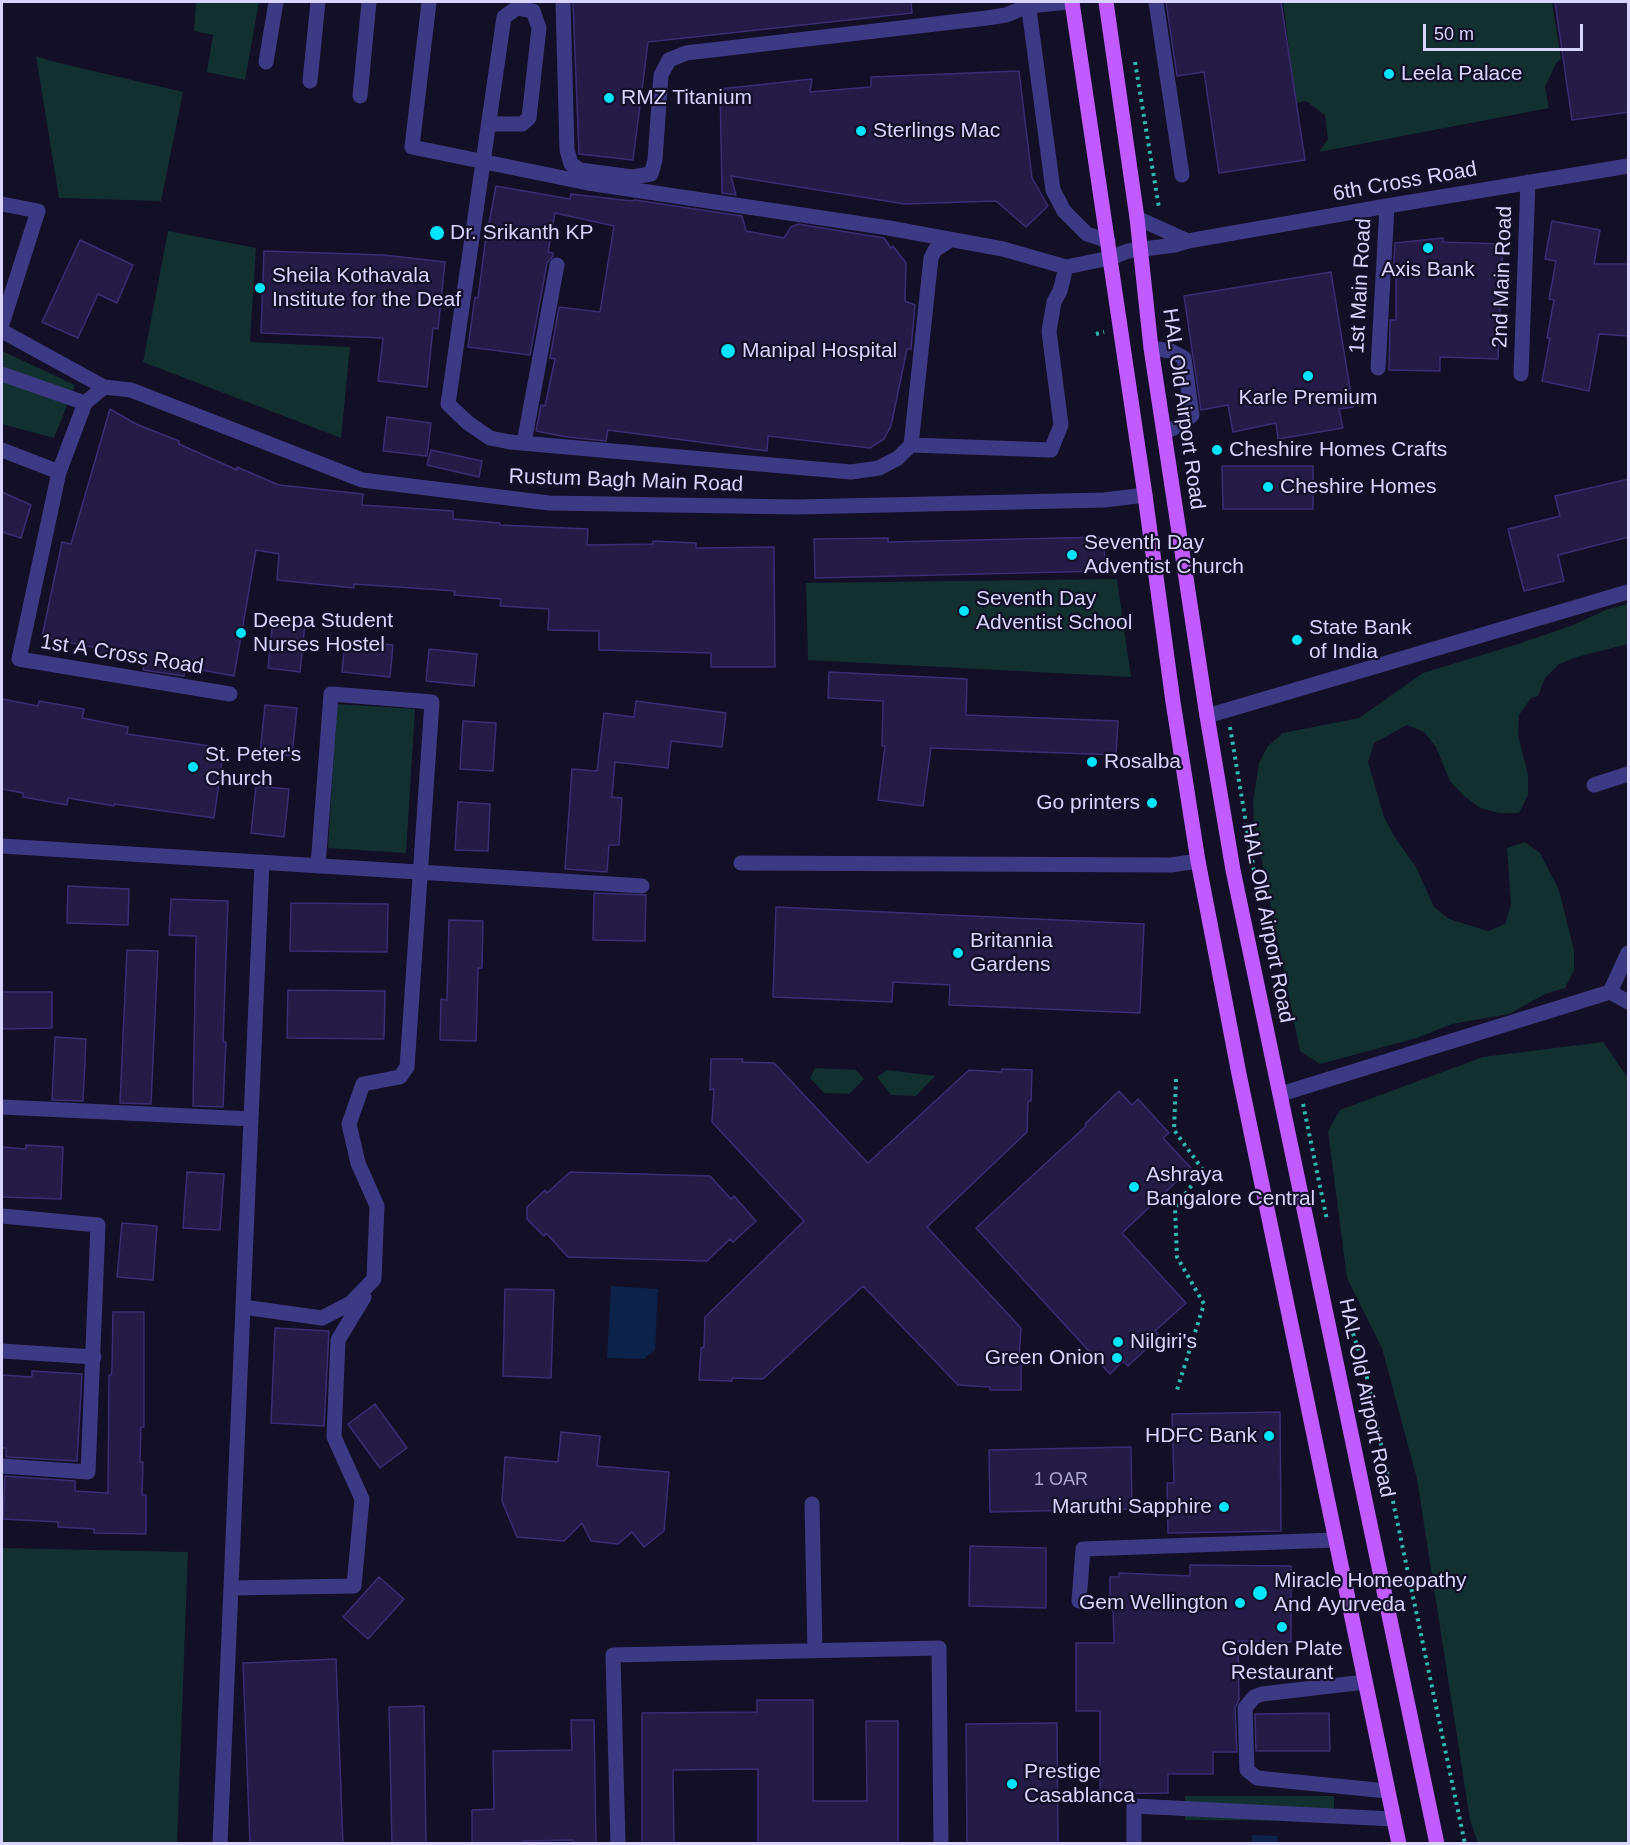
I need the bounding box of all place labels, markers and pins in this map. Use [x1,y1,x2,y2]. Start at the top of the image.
place label: Leela Palace [1401,61,1522,87]
marker: Leela Palace [1382,67,1396,81]
place label: RMZ Titanium [621,85,752,111]
marker: RMZ Titanium [602,91,616,105]
place label: Sterlings Mac [873,118,1000,144]
marker: Sterlings Mac [854,124,868,138]
place label: Dr. Srikanth KP [450,220,594,246]
marker: Dr. Srikanth KP [428,224,446,242]
marker: Axis Bank [1421,241,1435,255]
place label: Axis Bank [1381,257,1475,283]
place label: Sheila Kothavala Institute for the Deaf [272,263,461,313]
marker: Sheila Kothavala Institute for the Deaf [253,281,267,295]
place label: Manipal Hospital [742,338,897,364]
marker: Manipal Hospital [719,342,737,360]
marker: Karle Premium [1301,369,1315,383]
place label: Karle Premium [1239,385,1377,411]
place label: Cheshire Homes Crafts [1229,437,1447,463]
marker: Cheshire Homes Crafts [1210,443,1224,457]
place label: Cheshire Homes [1280,474,1436,500]
marker: Cheshire Homes [1261,480,1275,494]
place label: Seventh Day Adventist Church [1084,530,1244,580]
marker: Seventh Day Adventist Church [1065,548,1079,562]
place label: Seventh Day Adventist School [976,586,1132,636]
marker: Seventh Day Adventist School [957,604,971,618]
place label: Deepa Student Nurses Hostel [253,608,393,658]
place label: State Bank of India [1309,615,1412,665]
marker: Deepa Student Nurses Hostel [234,626,248,640]
marker: State Bank of India [1290,633,1304,647]
place label: St. Peter's Church [205,742,301,792]
place label: Rosalba [1104,749,1181,775]
marker: Rosalba [1085,755,1099,769]
marker: St. Peter's Church [186,760,200,774]
place label: Go printers [1036,790,1140,816]
marker: Go printers [1145,796,1159,810]
place label: Britannia Gardens [970,928,1053,978]
marker: Britannia Gardens [951,946,965,960]
place label: Ashraya Bangalore Central [1146,1162,1315,1212]
marker: Ashraya Bangalore Central [1127,1180,1141,1194]
place label: Nilgiri's [1130,1329,1197,1355]
marker: Nilgiri's [1111,1335,1125,1349]
place label: Green Onion [985,1345,1105,1371]
marker: Green Onion [1110,1351,1124,1365]
place label: HDFC Bank [1145,1423,1257,1449]
marker: HDFC Bank [1262,1429,1276,1443]
place label: Maruthi Sapphire [1052,1494,1212,1520]
marker: Maruthi Sapphire [1217,1500,1231,1514]
place label: Miracle Homeopathy And Ayurveda [1274,1568,1467,1618]
marker: Miracle Homeopathy And Ayurveda [1251,1584,1269,1602]
place label: Gem Wellington [1079,1590,1228,1616]
marker: Gem Wellington [1233,1596,1247,1610]
marker: Golden Plate Restaurant [1275,1620,1289,1634]
place label: Golden Plate Restaurant [1221,1636,1343,1686]
place label: Prestige Casablanca [1024,1759,1135,1809]
marker: Prestige Casablanca [1005,1777,1019,1791]

